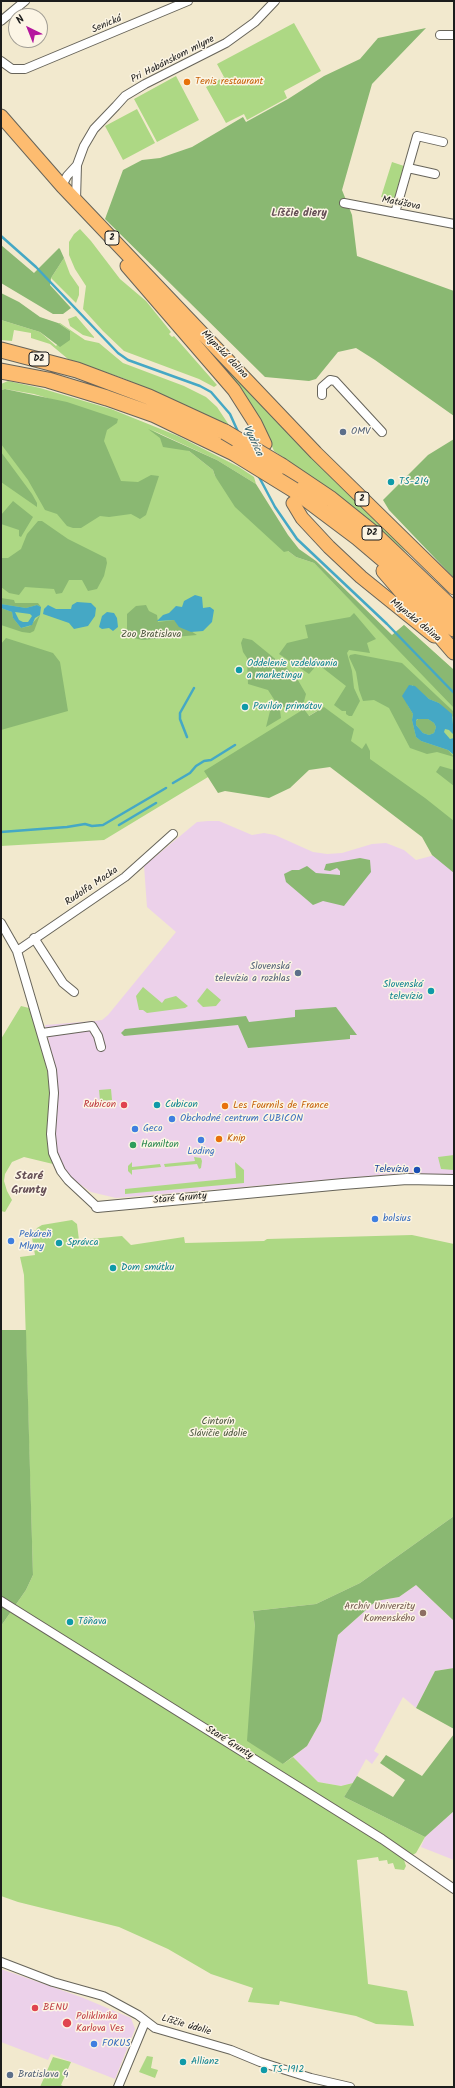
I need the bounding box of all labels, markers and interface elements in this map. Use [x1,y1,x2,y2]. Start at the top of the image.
north arrow [8,8,48,48]
text: N [12,11,29,29]
street label: Senická [90,13,124,37]
street label: Pri Habánskom mlyne [129,34,217,86]
place label: Tenis restaurant [195,76,263,88]
marker: Tenis restaurant [182,77,192,87]
street label: Matúšova [381,194,421,214]
district label: Líščie diery [271,207,327,221]
road number: 2 [105,231,119,245]
street label: Mlynská dolina [198,328,250,382]
road number: D2 [29,352,49,366]
water label: Vydrica [239,423,265,459]
place label: OMV [351,426,370,438]
marker: OMV [338,427,348,437]
place label: TS-214 [399,476,429,488]
marker: TS-214 [386,477,396,487]
road number: 2 [355,492,369,506]
road number: D2 [362,526,382,540]
street label: Mlynská dolina [387,597,443,645]
park label: Zoo Bratislava [121,629,181,641]
place label: Oddelenie vzdelávania a marketingu [247,658,337,682]
marker: Oddelenie vzdelávania a marketingu [234,665,244,675]
place label: Pavilón primátov [253,701,322,713]
marker: Pavilón primátov [240,702,250,712]
street label: Rudolfa Mocka [63,865,121,909]
place label: Slovenská televízia a rozhlas [215,961,290,984]
marker: Slovenská televízia a rozhlas [293,968,303,978]
place label: Slovenská televízia [383,979,423,1002]
marker: Slovenská televízia [426,986,436,996]
place label: Rubicon [83,1099,116,1111]
place label: Cubicon [165,1099,198,1111]
marker: Rubicon [119,1100,129,1110]
marker: Cubicon [152,1100,162,1110]
place label: Les Fournils de France [233,1100,329,1112]
marker: Les Fournils de France [220,1101,230,1111]
place label: Obchodné centrum CUBICON [180,1113,303,1125]
marker: Obchodné centrum CUBICON [167,1114,177,1124]
place label: Geco [143,1123,163,1135]
marker: Geco [130,1124,140,1134]
place label: Knip [227,1133,245,1145]
marker: Knip [214,1134,224,1144]
marker: Loding [196,1135,206,1145]
place label: Hamilton [141,1139,179,1151]
marker: Hamilton [128,1140,138,1150]
place label: Loding [187,1146,215,1158]
place label: Televízia [374,1164,409,1176]
marker: Televízia [412,1165,422,1175]
district label: Staré Grunty [11,1170,47,1198]
street label: Staré Grunty [153,1191,207,1207]
place label: bolsius [383,1213,411,1225]
marker: bolsius [370,1214,380,1224]
place label: Pekáreň Mlyny [19,1229,51,1252]
marker: Pekáreň Mlyny [6,1236,16,1246]
place label: Správca [67,1237,98,1249]
marker: Správca [54,1238,64,1248]
place label: Dom smútku [121,1262,174,1274]
marker: Dom smútku [108,1263,118,1273]
park label: Cintorín Slávičie údolie [189,1416,247,1440]
place label: Archív Univerzity Komenského [344,1601,415,1624]
marker: Archív Univerzity Komenského [418,1608,428,1618]
place label: Tôňava [78,1616,107,1628]
marker: Tôňava [65,1617,75,1627]
street label: Staré Grunty [203,1724,255,1762]
place label: BENU [43,2002,68,2014]
marker: BENU [30,2003,40,2013]
place label: Poliklinika Karlova Ves [76,2011,124,2034]
street label: Líščie údolie [160,2013,212,2039]
marker: Poliklinika Karlova Ves [61,2017,73,2029]
place label: FOKUS [102,2038,131,2050]
marker: FOKUS [89,2039,99,2049]
place label: Allianz [191,2056,219,2068]
marker: Allianz [178,2057,188,2067]
place label: TS-1912 [272,2064,304,2076]
marker: TS-1912 [259,2065,269,2075]
place label: Bratislava 4 [18,2069,68,2081]
marker: Bratislava 4 [5,2070,15,2080]

